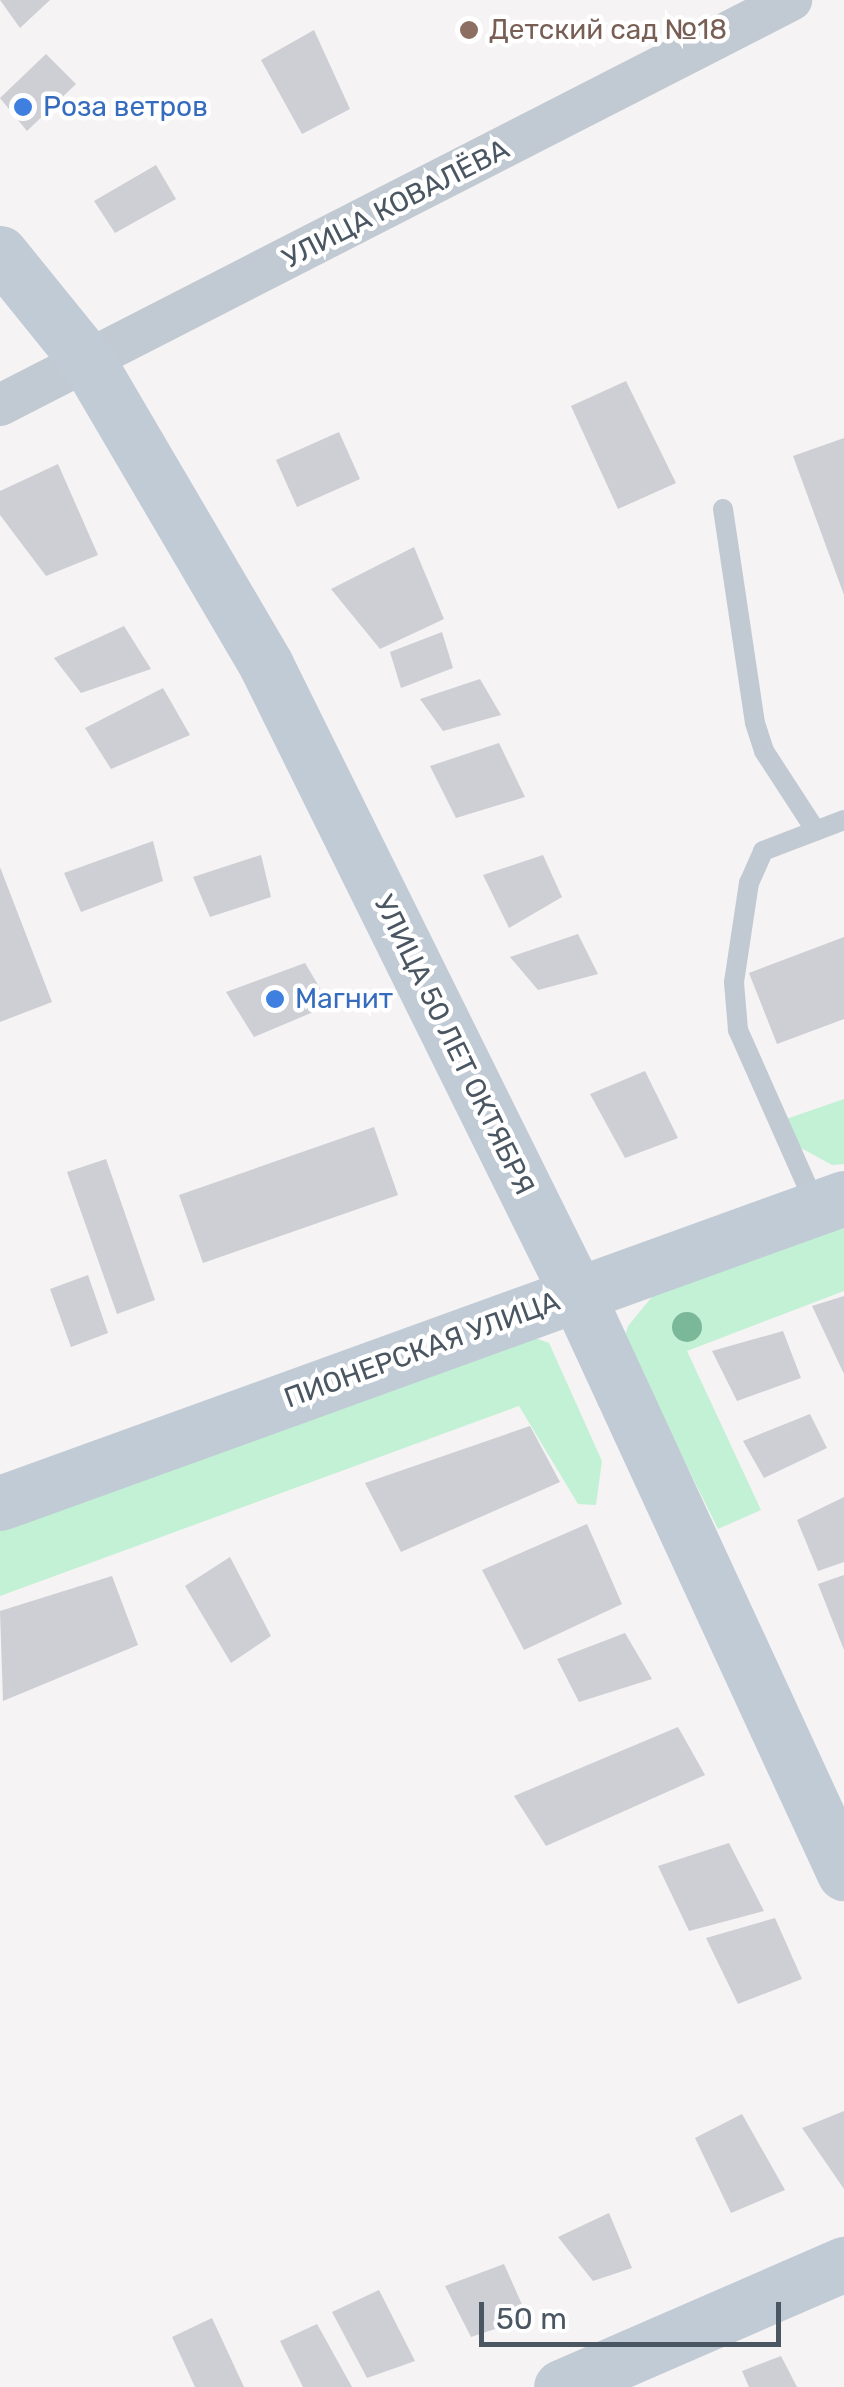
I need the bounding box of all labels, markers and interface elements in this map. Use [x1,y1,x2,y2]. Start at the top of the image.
place label: Детский сад №18 [489,13,727,47]
marker: Детский сад №18 [458,19,480,41]
place label: Роза ветров [43,90,208,124]
marker: Роза ветров [12,96,34,118]
street label: УЛИЦА КОВАЛЁВА [277,132,515,276]
street label: УЛИЦА 50 ЛЕТ ОКТЯБРЯ [367,890,541,1200]
place label: Магнит [295,982,393,1016]
marker: Магнит [264,988,286,1010]
street label: ПИОНЕРСКАЯ УЛИЦА [280,1284,564,1416]
scale bar [484,2282,786,2344]
text: 50 m [496,2301,567,2337]

